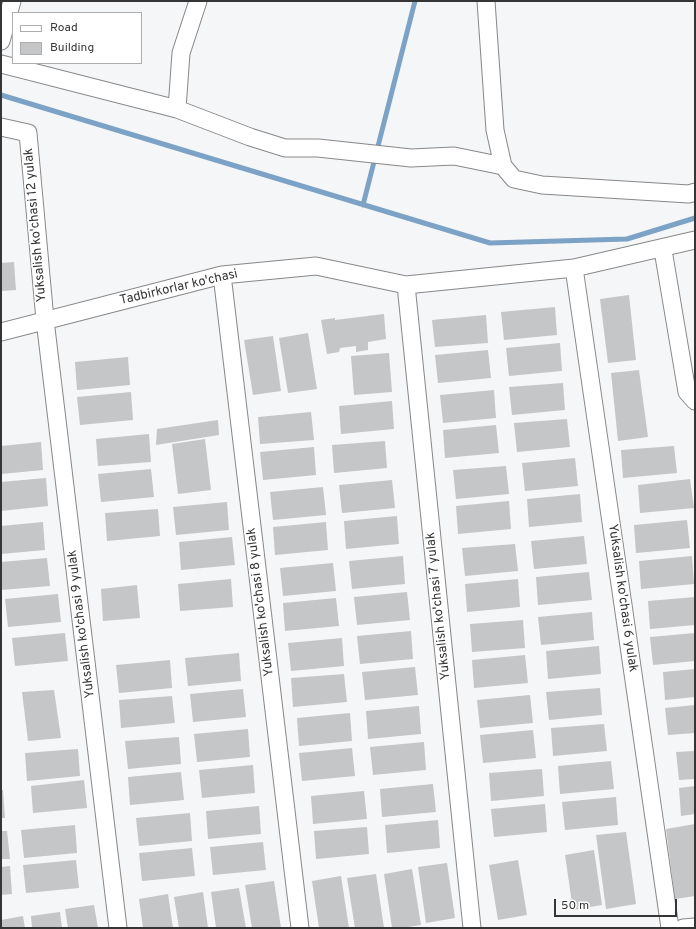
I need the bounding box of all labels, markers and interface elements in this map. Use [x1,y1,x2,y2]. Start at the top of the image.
legend [12,12,142,64]
text: Road [50,20,78,36]
text: Building [50,40,94,56]
street label: Yuksalish ko'chasi 12 yulak [22,147,50,303]
street label: Tadbirkorlar ko'chasi [119,267,239,309]
street label: Yuksalish ko'chasi 6 yulak [604,523,640,673]
street label: Yuksalish ko'chasi 8 yulak [244,527,278,677]
street label: Yuksalish ko'chasi 7 yulak [423,531,455,681]
street label: Yuksalish ko'chasi 9 yulak [65,549,99,699]
scale bar [556,891,679,917]
text: 50 m [561,898,589,914]

